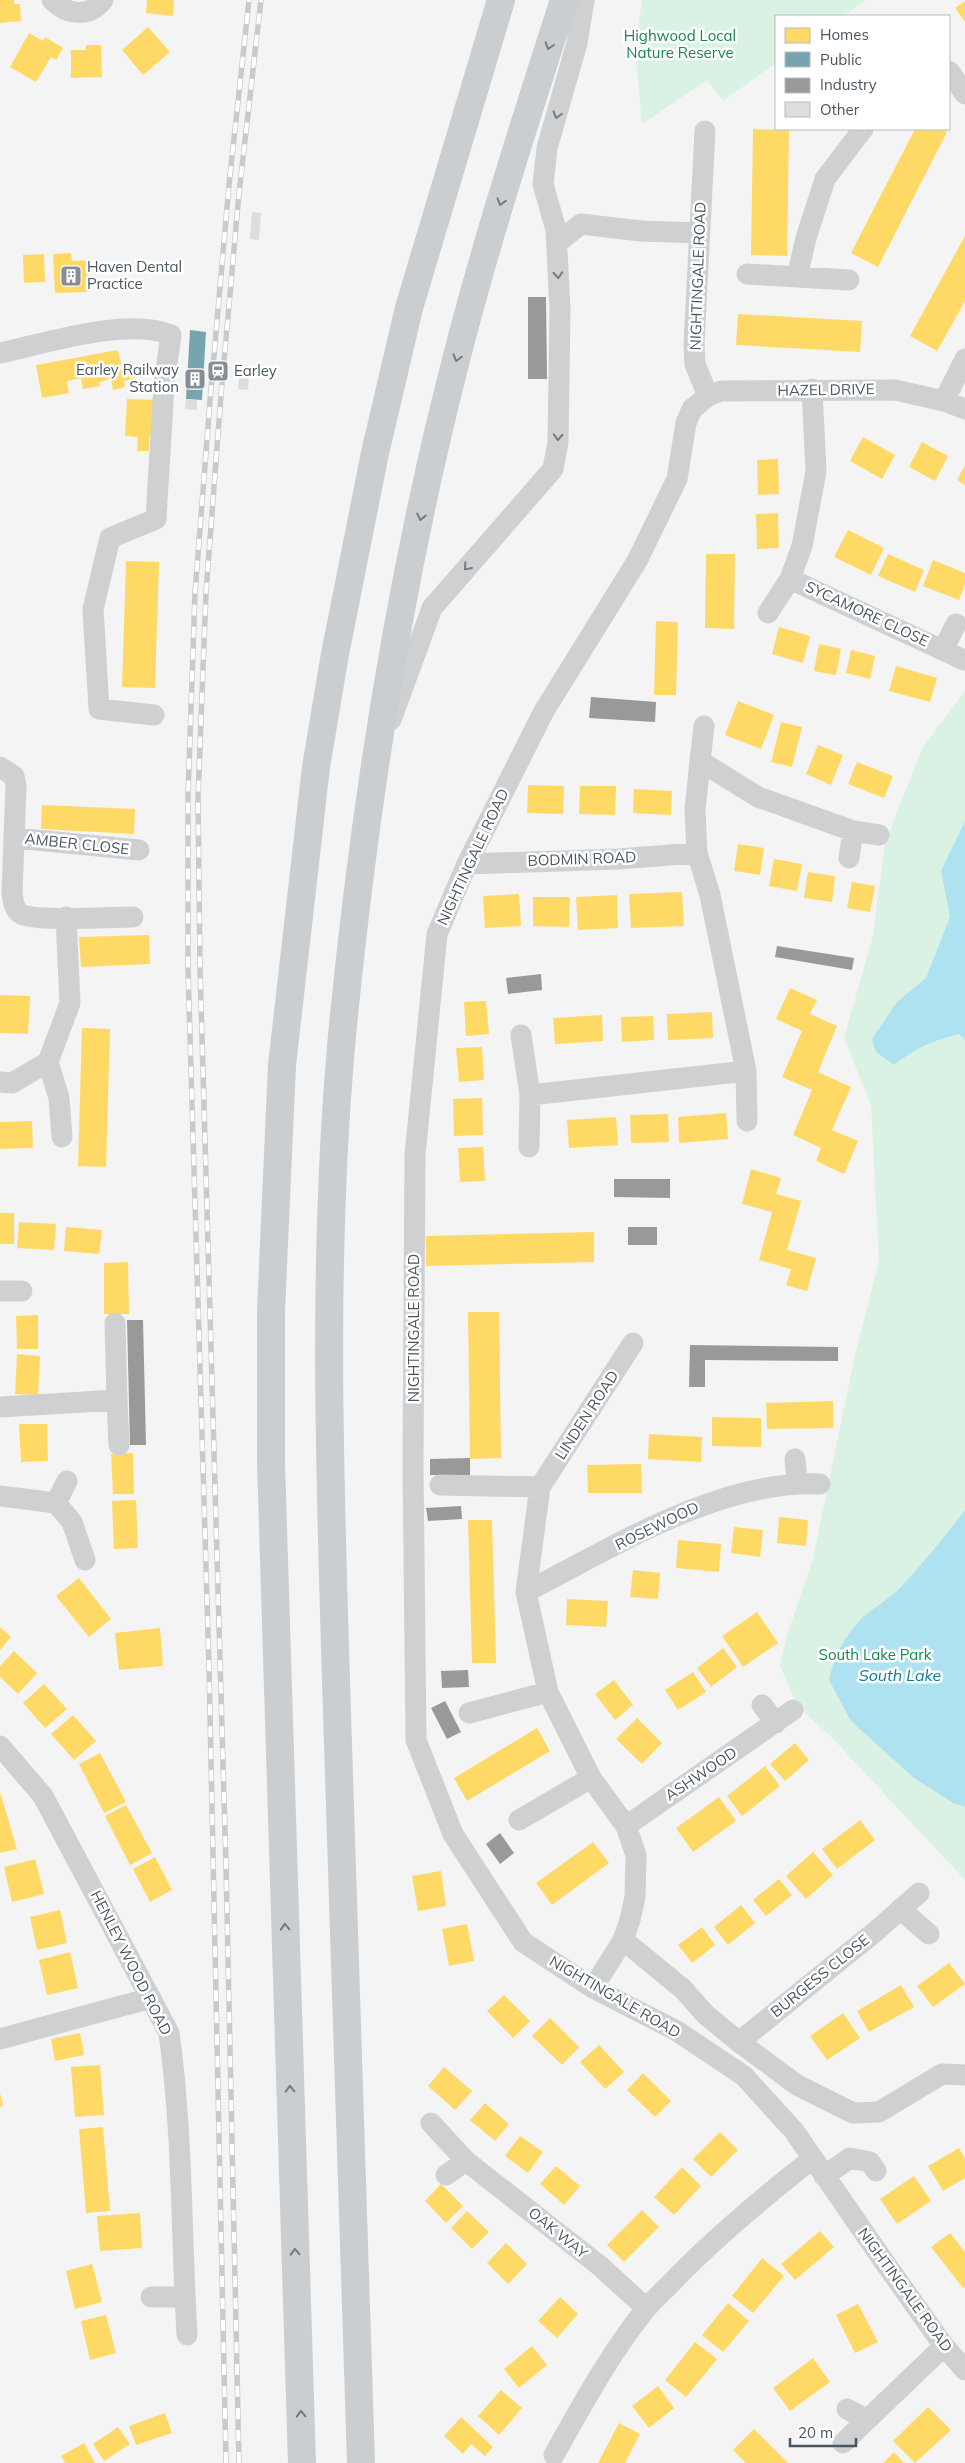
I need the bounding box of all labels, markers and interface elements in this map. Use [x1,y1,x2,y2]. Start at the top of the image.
legend [775,15,950,130]
text: Homes [820,25,869,44]
park label: Highwood Local Nature Reserve [624,26,736,62]
one-way arrow [545,42,555,50]
text: Public [820,50,862,69]
text: Industry [820,75,877,94]
text: Other [820,100,860,119]
one-way arrow [552,111,562,119]
one-way arrow [496,197,507,206]
street label: NIGHTINGALE ROAD [685,201,710,351]
place label: Haven Dental Practice [87,257,182,293]
building icon: Haven Dental Practice [59,264,83,288]
one-way arrow [553,271,564,279]
one-way arrow [452,354,463,362]
station icon: Earley [206,359,230,383]
place label: Earley Railway Station [76,360,179,396]
place label: Earley [234,361,277,380]
building icon: Earley Railway Station [183,367,207,391]
street label: HAZEL DRIVE [777,379,875,400]
one-way arrow [552,433,563,441]
one-way arrow [416,512,427,521]
one-way arrow [464,561,473,570]
street label: SYCAMORE CLOSE [803,577,932,650]
street label: NIGHTINGALE ROAD [433,785,513,928]
street label: AMBER CLOSE [24,829,130,858]
street label: BODMIN ROAD [527,847,637,870]
street label: NIGHTINGALE ROAD [404,1254,423,1402]
street label: LINDEN ROAD [551,1367,622,1463]
street label: ROSEWOOD [612,1497,702,1554]
park label: South Lake Park [819,1645,932,1664]
water label: South Lake [859,1665,942,1685]
street label: ASHWOOD [661,1743,740,1805]
street label: HENLEY WOOD ROAD [87,1887,176,2038]
one-way arrow [280,1923,290,1930]
street label: BURGESS CLOSE [767,1930,873,2021]
street label: NIGHTINGALE ROAD [546,1951,684,2042]
one-way arrow [284,2085,295,2093]
street label: OAK WAY [525,2203,593,2263]
street label: NIGHTINGALE ROAD [854,2224,957,2355]
one-way arrow [290,2248,301,2256]
one-way arrow [295,2410,306,2418]
scale bar [790,2416,856,2448]
text: 20 m [798,2423,833,2442]

